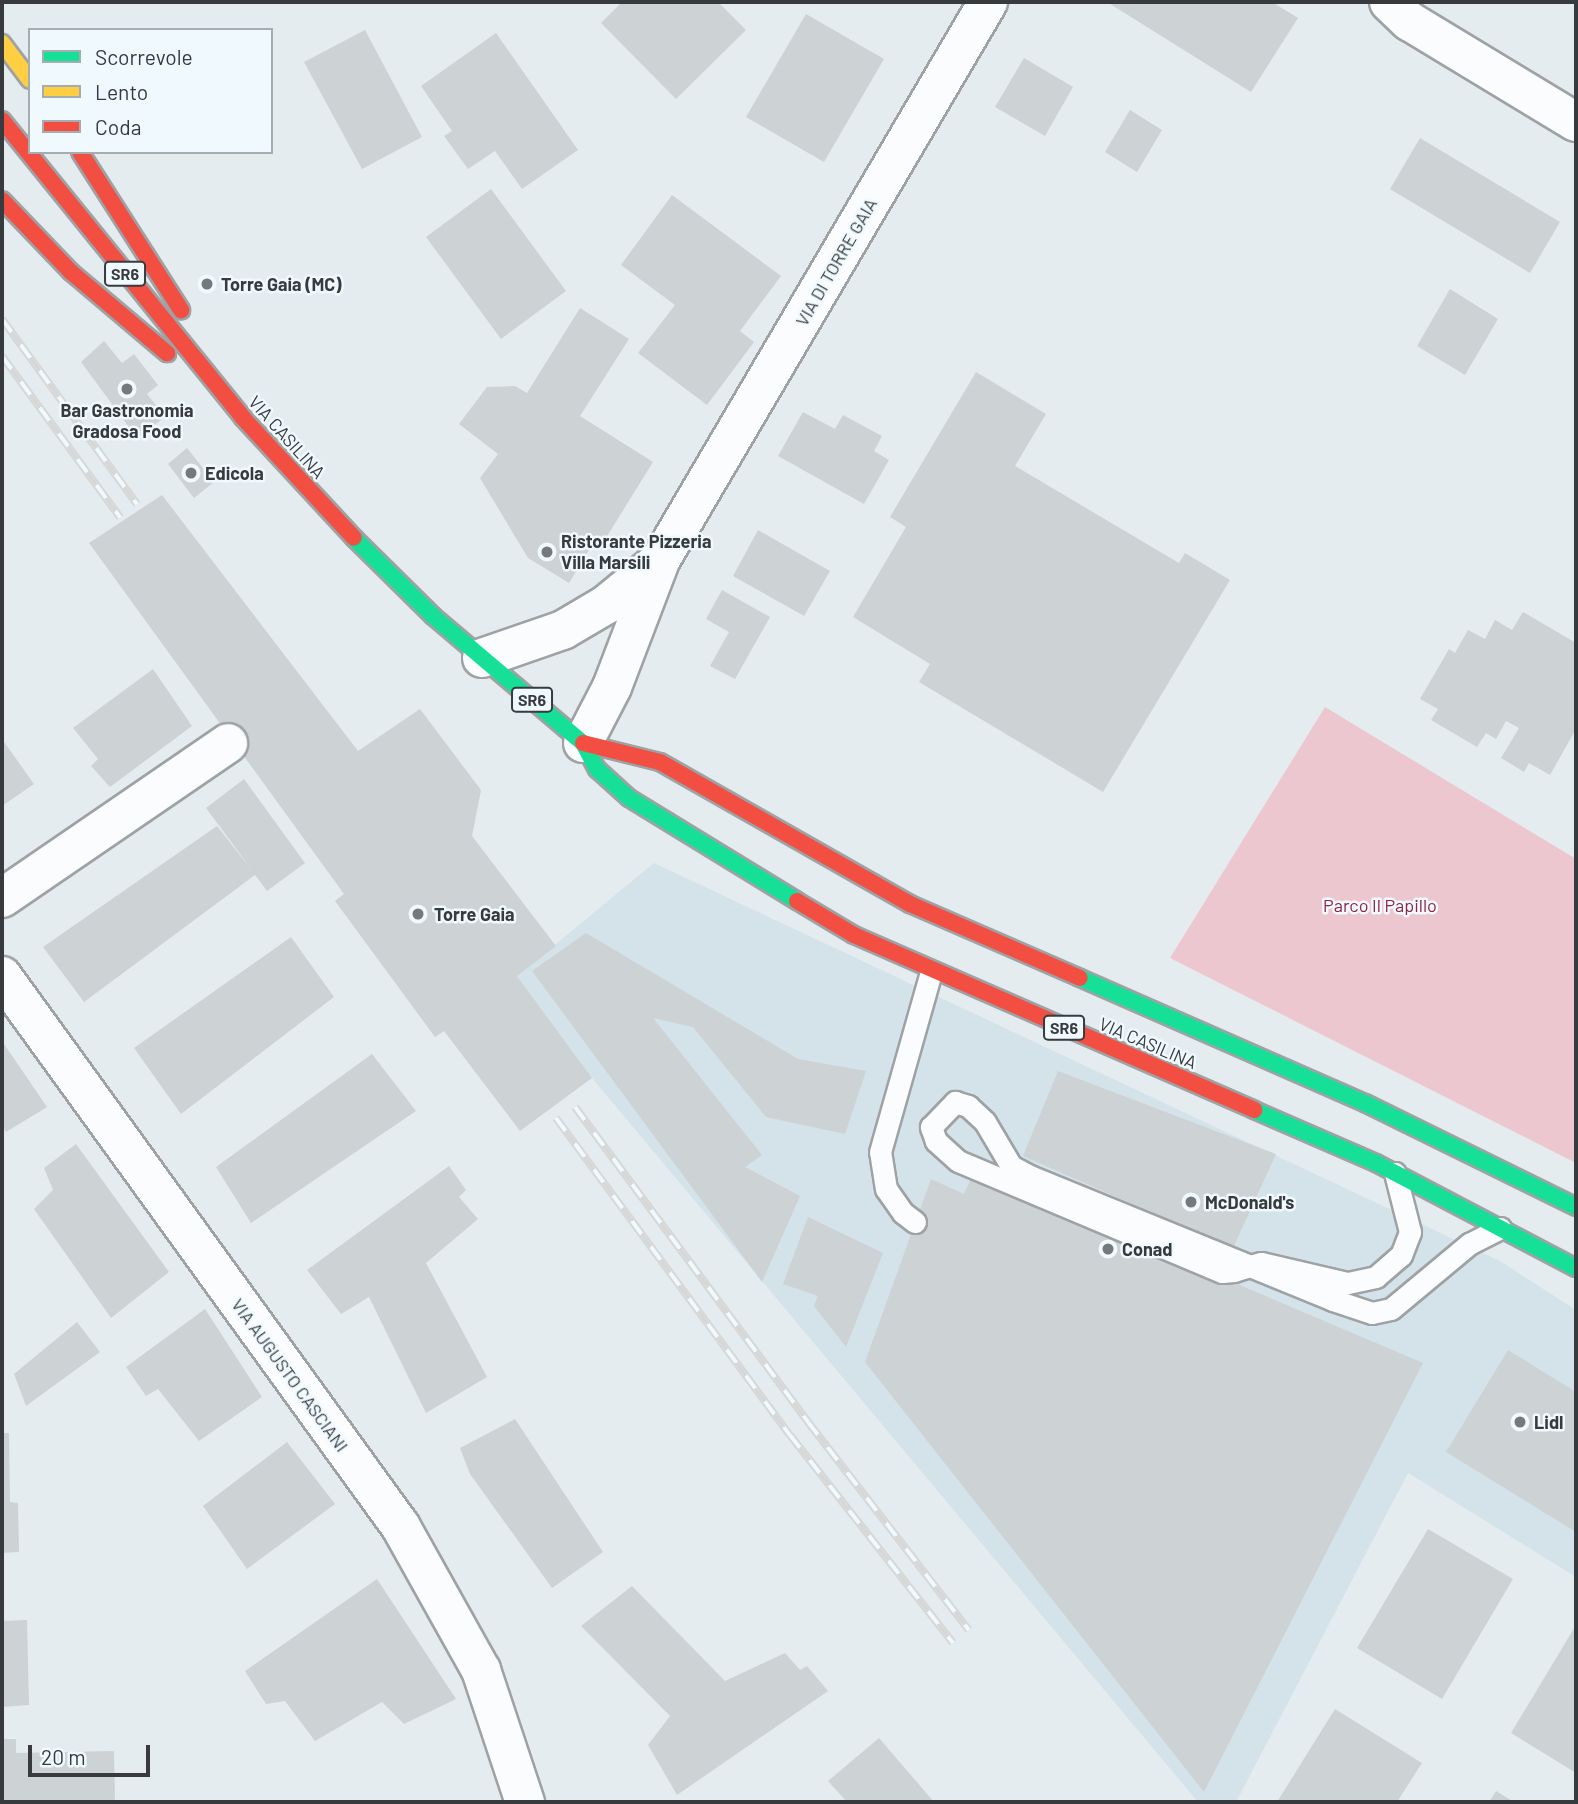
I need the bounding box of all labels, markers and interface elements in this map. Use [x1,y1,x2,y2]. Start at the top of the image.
legend [28,28,273,154]
text: Scorrevole [95,44,193,69]
text: Lento [95,79,148,104]
text: Coda [95,114,141,139]
street label: VIA DI TORRE GAIA [791,194,881,330]
road number: SR6 [104,262,146,286]
place label: Torre Gaia (MC) [221,273,341,295]
marker: Torre Gaia (MC) [199,276,215,292]
marker: Bar Gastronomia Gradosa Food [119,381,135,397]
street label: VIA CASILINA [244,391,330,483]
place label: Bar Gastronomia Gradosa Food [60,400,194,442]
place label: Edicola [205,462,264,484]
marker: Edicola [183,465,199,481]
place label: Ristorante Pizzeria Villa Marsili [561,531,711,574]
marker: Ristorante Pizzeria Villa Marsili [539,544,555,560]
road number: SR6 [511,688,553,712]
park label: Parco Il Papillo [1323,894,1437,916]
place label: Torre Gaia [434,903,515,925]
marker: Torre Gaia [408,904,428,924]
street label: VIA CASILINA [1096,1013,1200,1073]
road number: SR6 [1043,1016,1085,1040]
place label: McDonald's [1205,1191,1294,1213]
marker: McDonald's [1183,1194,1199,1210]
place label: Conad [1122,1238,1172,1260]
marker: Conad [1100,1241,1116,1257]
street label: VIA AUGUSTO CASCIANI [227,1294,353,1456]
place label: Lidl [1534,1411,1563,1433]
marker: Lidl [1512,1414,1528,1430]
scale bar [32,1730,154,1774]
text: 20 m [41,1744,86,1769]

